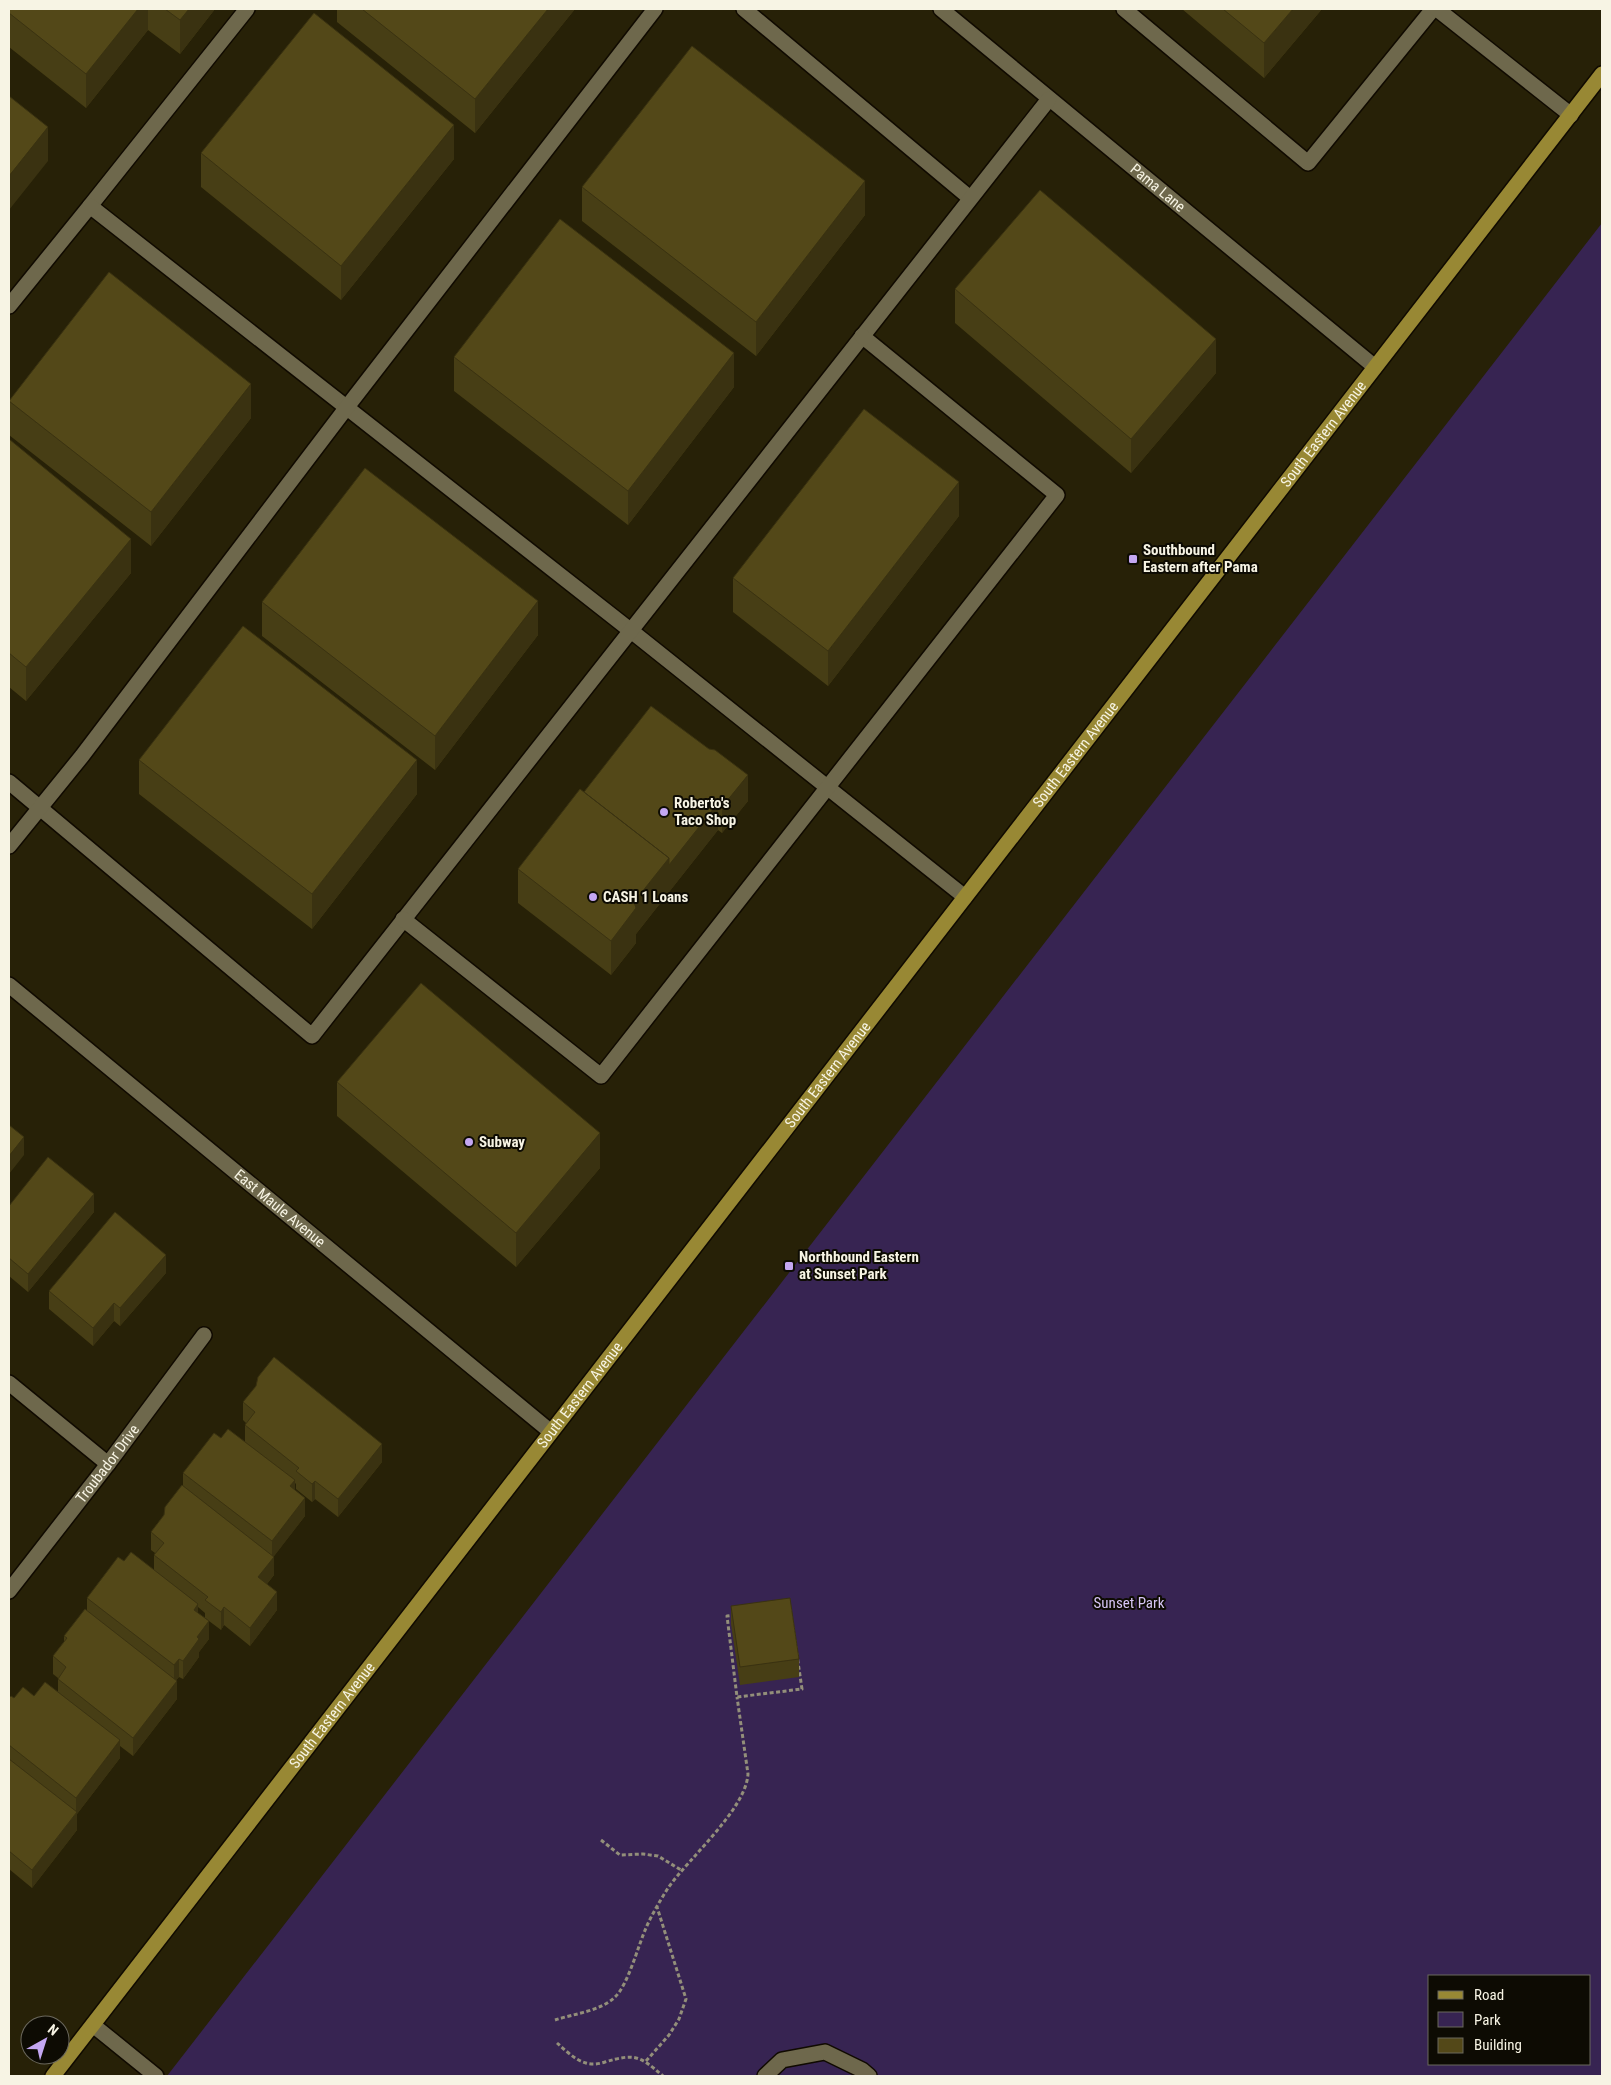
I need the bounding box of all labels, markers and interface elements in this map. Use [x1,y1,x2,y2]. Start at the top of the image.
street label: Pama Lane [1127,160,1189,216]
street label: South Eastern Avenue [1277,377,1370,491]
place label: Southbound Eastern after Pama [1143,541,1258,576]
marker: Southbound Eastern after Pama [1127,553,1139,565]
street label: South Eastern Avenue [1029,698,1122,811]
place label: Roberto's Taco Shop [674,794,736,829]
marker: Roberto's Taco Shop [658,806,670,818]
place label: CASH 1 Loans [603,888,688,906]
marker: CASH 1 Loans [587,891,599,903]
street label: South Eastern Avenue [781,1018,874,1131]
place label: Subway [479,1133,525,1151]
marker: Subway [463,1136,475,1148]
street label: East Maule Avenue [231,1166,329,1251]
place label: Northbound Eastern at Sunset Park [799,1248,919,1283]
marker: Northbound Eastern at Sunset Park [783,1260,795,1272]
street label: South Eastern Avenue [533,1338,627,1452]
street label: Troubador Drive [72,1421,143,1507]
park label: Sunset Park [1094,1594,1165,1612]
street label: South Eastern Avenue [285,1659,379,1772]
legend [1428,1975,1591,2065]
text: Road [1474,1986,1504,2004]
text: Park [1474,2011,1501,2029]
north arrow [20,2015,70,2065]
text: N [45,2021,62,2039]
text: Building [1474,2036,1522,2054]

